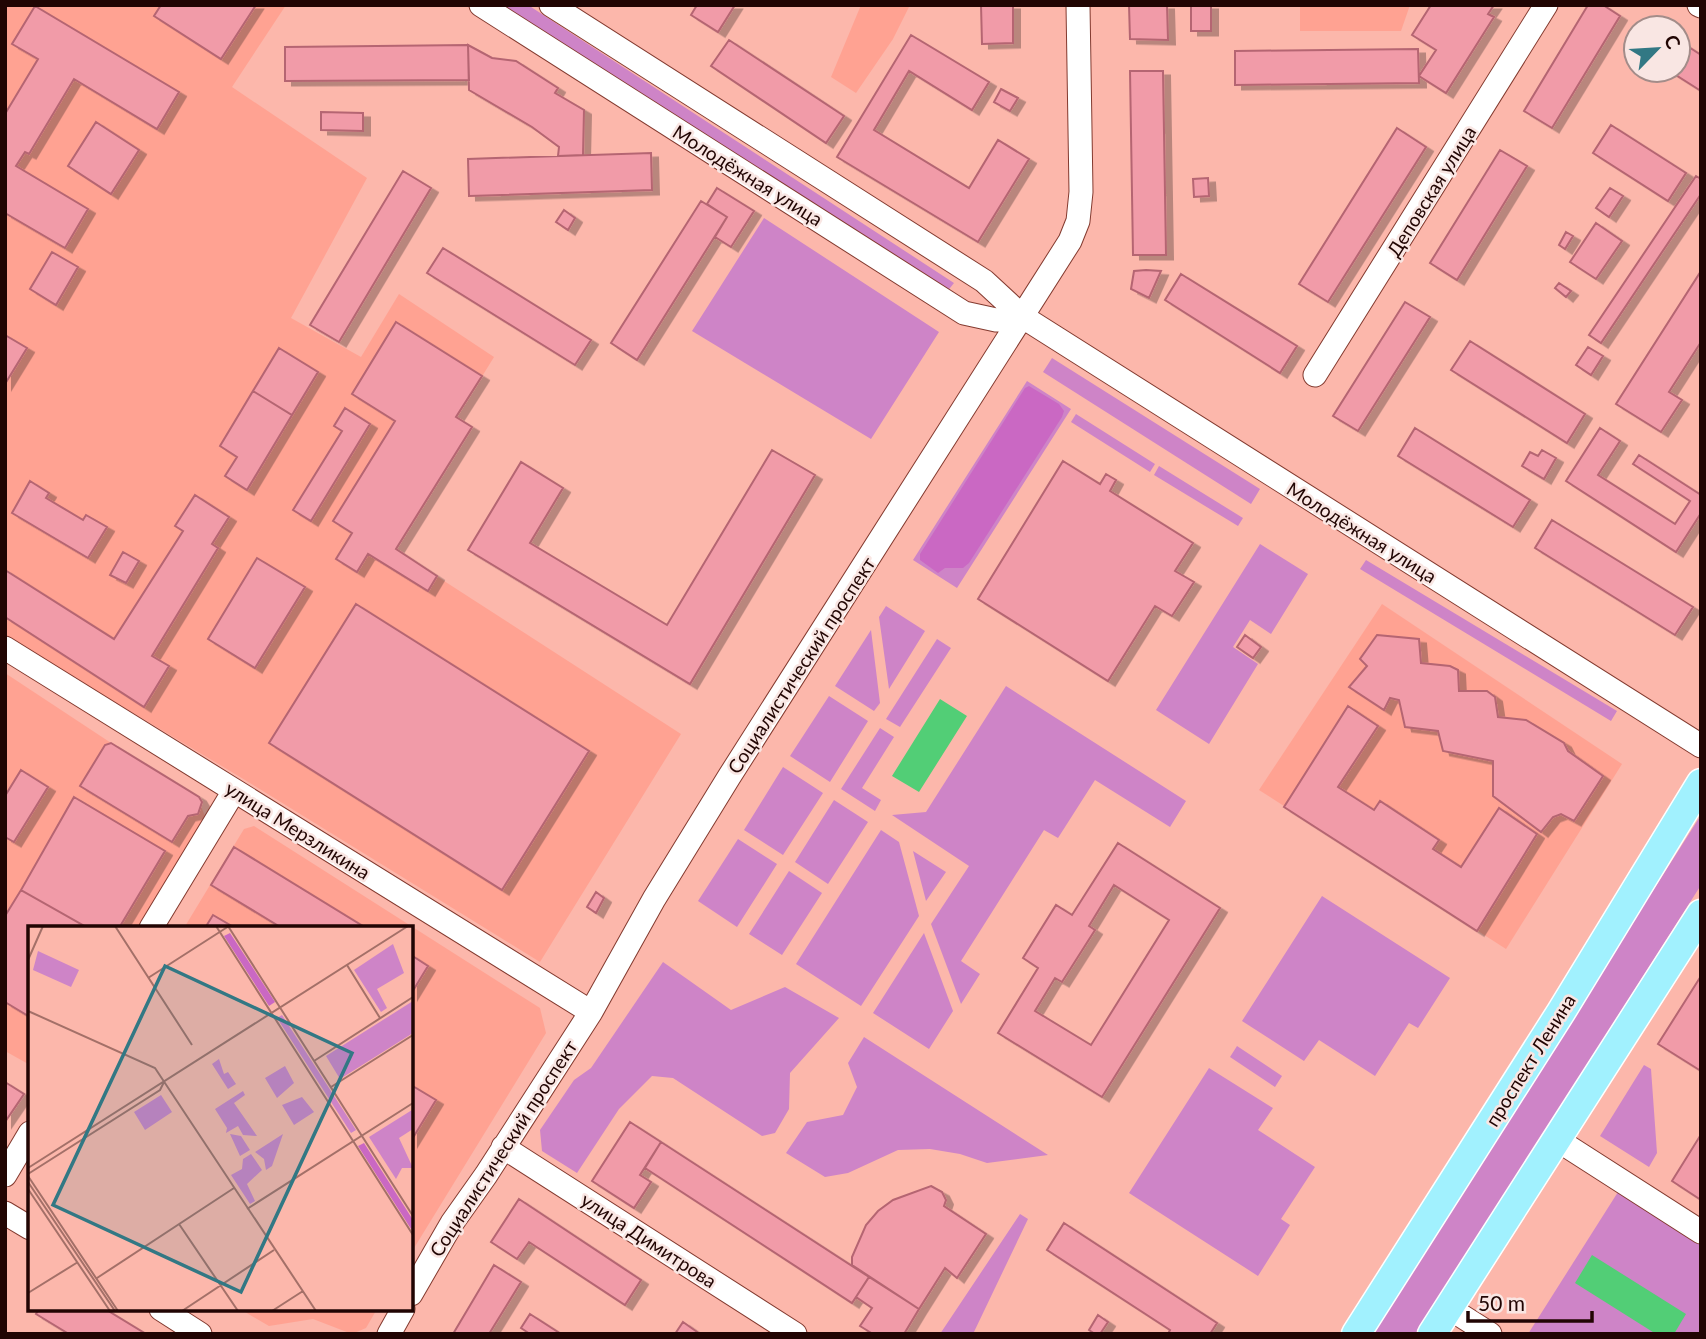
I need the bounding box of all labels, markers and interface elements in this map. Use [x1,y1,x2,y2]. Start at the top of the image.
north arrow [1622,14,1692,84]
text: С [1660,31,1686,53]
street label: Молодёжная улица [669,120,827,230]
street label: Деповская улица [1382,121,1480,261]
street label: Молодёжная улица [1283,477,1441,587]
street label: Социалистический проспект [722,552,880,778]
street label: улица Мерзликина [221,776,375,884]
inset map [28,926,413,1311]
street label: проспект Ленина [1480,990,1580,1130]
street label: Социалистический проспект [424,1035,582,1261]
street label: улица Димитрова [577,1188,721,1292]
scale bar [1468,1280,1592,1324]
text: 50 m [1478,1290,1525,1315]

